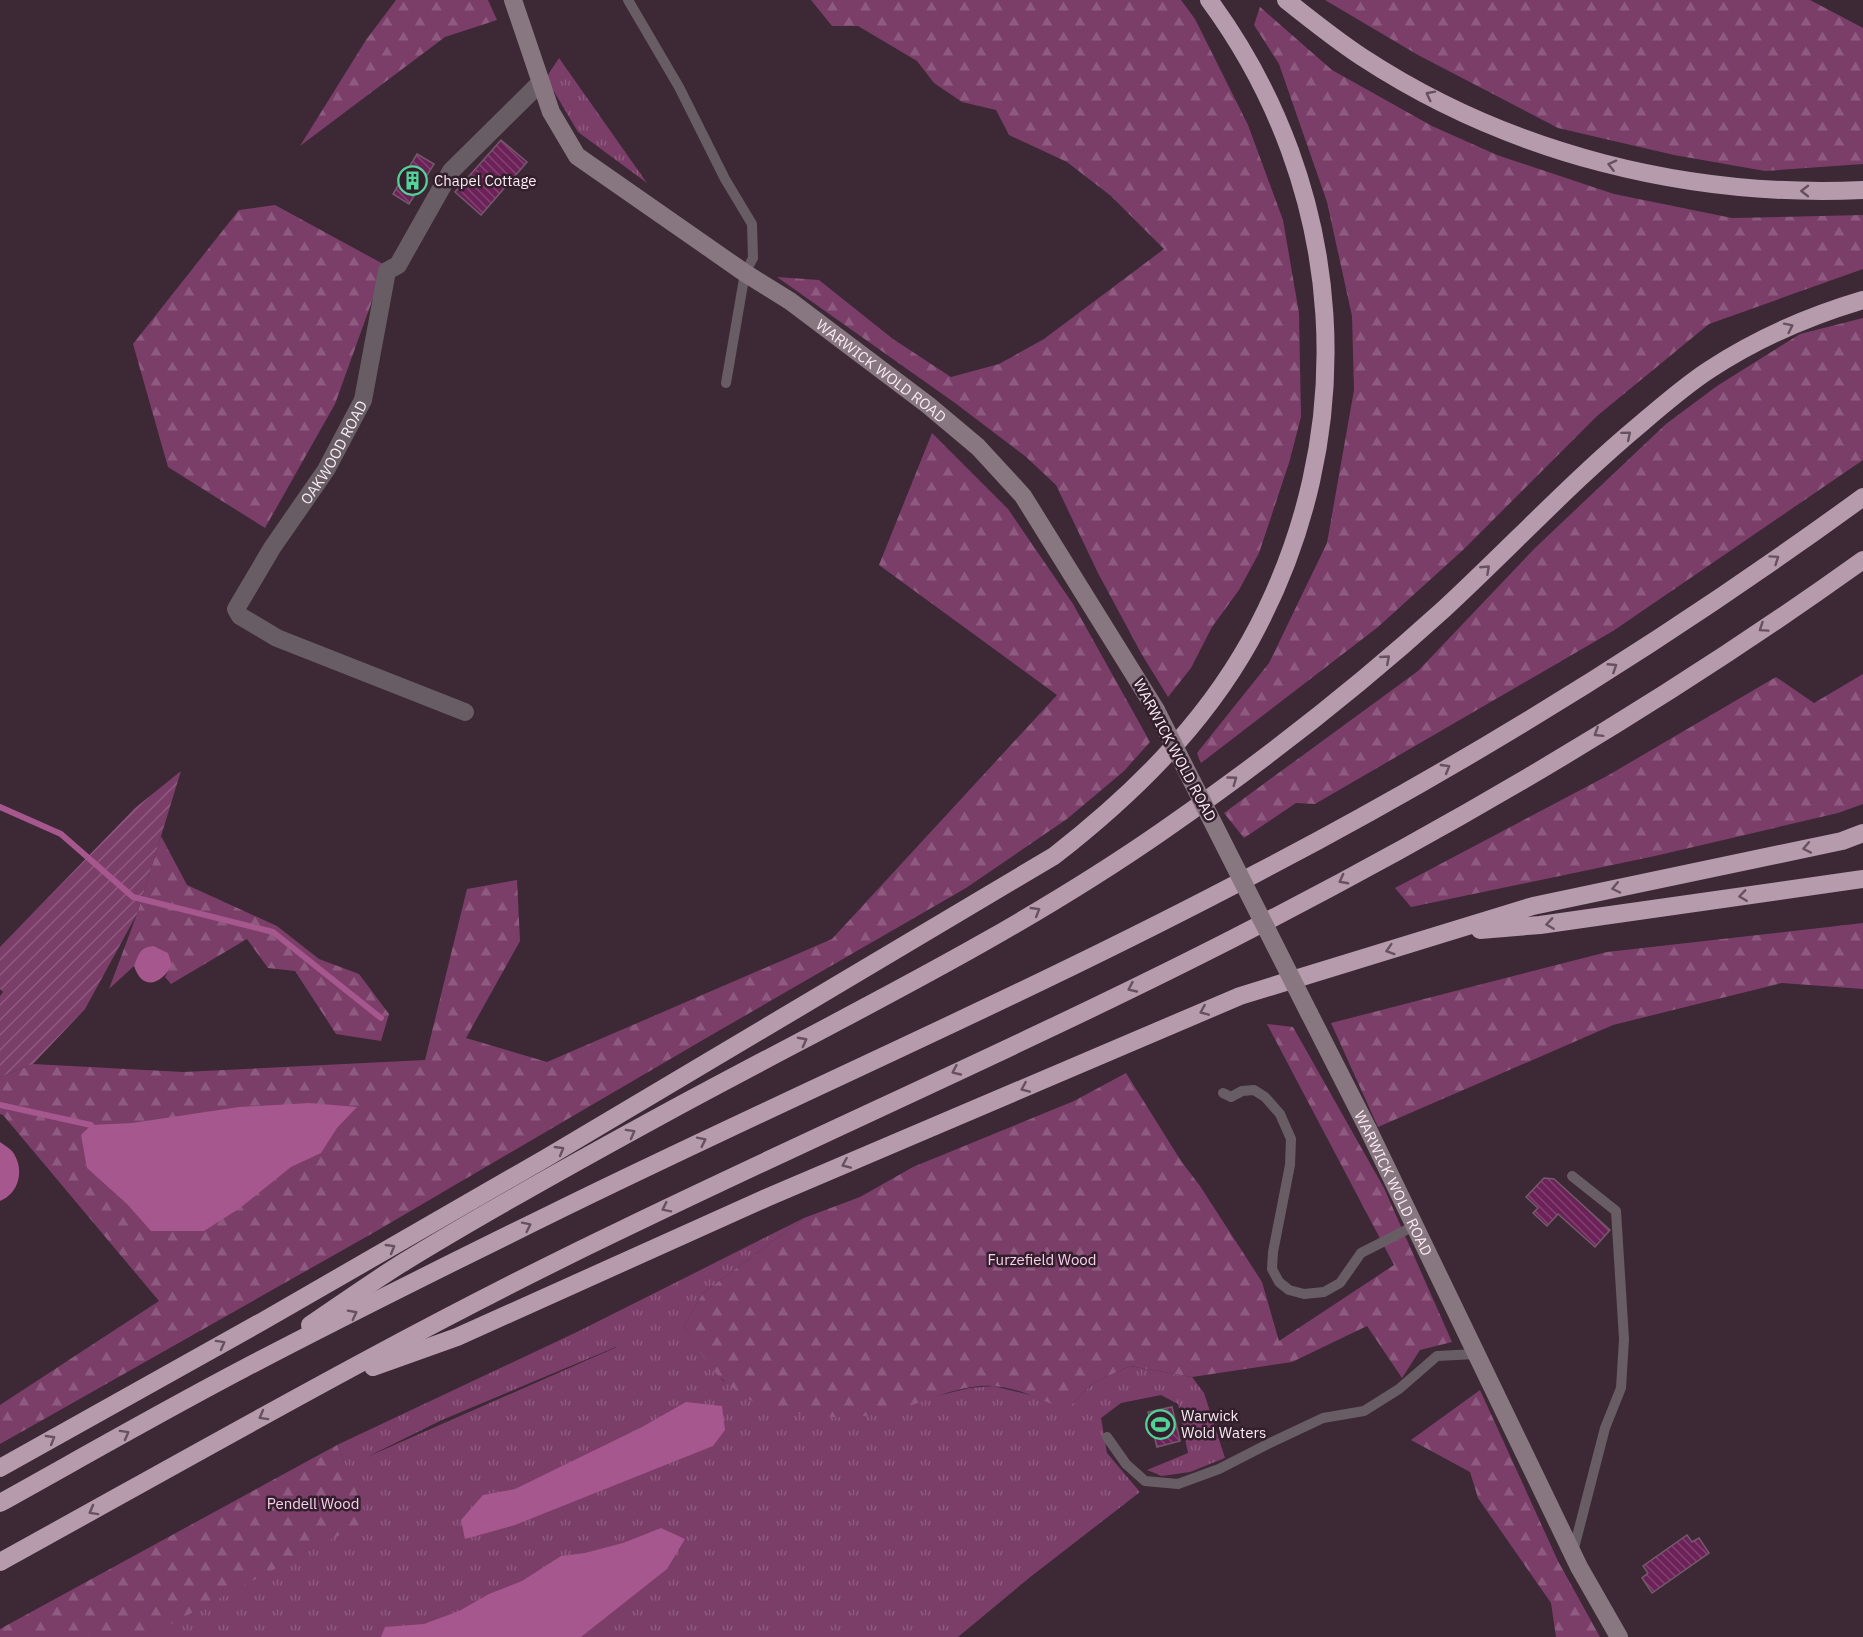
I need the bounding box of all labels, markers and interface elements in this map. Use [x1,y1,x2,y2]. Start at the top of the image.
one-way arrow [1426,91,1437,103]
one-way arrow [1607,160,1617,173]
building icon: Chapel Cottage [397,164,429,196]
place label: Chapel Cottage [434,171,537,190]
one-way arrow [1800,185,1809,197]
street label: WARWICK WOLD ROAD [813,315,951,426]
one-way arrow [1782,323,1793,335]
street label: OAKWOOD ROAD [296,397,371,508]
one-way arrow [1620,431,1631,442]
one-way arrow [1769,555,1780,566]
one-way arrow [1479,566,1490,577]
one-way arrow [1758,621,1769,632]
one-way arrow [1379,655,1390,666]
one-way arrow [1606,663,1617,674]
street label: WARWICK WOLD ROAD [1129,675,1221,825]
one-way arrow [1594,726,1604,738]
one-way arrow [1440,764,1450,775]
one-way arrow [1227,776,1238,787]
one-way arrow [1802,841,1812,854]
one-way arrow [1339,873,1350,884]
one-way arrow [1611,881,1621,894]
one-way arrow [1738,890,1747,902]
one-way arrow [1030,907,1040,919]
one-way arrow [1545,917,1554,929]
one-way arrow [1385,943,1396,956]
one-way arrow [1128,980,1139,992]
one-way arrow [1200,1004,1211,1016]
one-way arrow [797,1036,808,1048]
one-way arrow [951,1064,962,1076]
one-way arrow [1020,1080,1031,1092]
street label: WARWICK WOLD ROAD [1351,1107,1437,1259]
one-way arrow [625,1128,635,1140]
one-way arrow [696,1137,707,1148]
one-way arrow [553,1146,564,1158]
one-way arrow [841,1157,852,1169]
one-way arrow [661,1201,672,1213]
one-way arrow [521,1222,531,1233]
one-way arrow [384,1244,395,1255]
park label: Furzefield Wood [988,1250,1096,1269]
one-way arrow [346,1309,357,1321]
one-way arrow [215,1340,225,1351]
place label: Warwick Wold Waters [1181,1406,1266,1442]
sports icon: Warwick Wold Waters [1144,1408,1176,1440]
one-way arrow [259,1409,269,1420]
one-way arrow [119,1430,129,1441]
one-way arrow [45,1435,55,1446]
park label: Pendell Wood [267,1494,359,1513]
one-way arrow [88,1504,99,1515]

